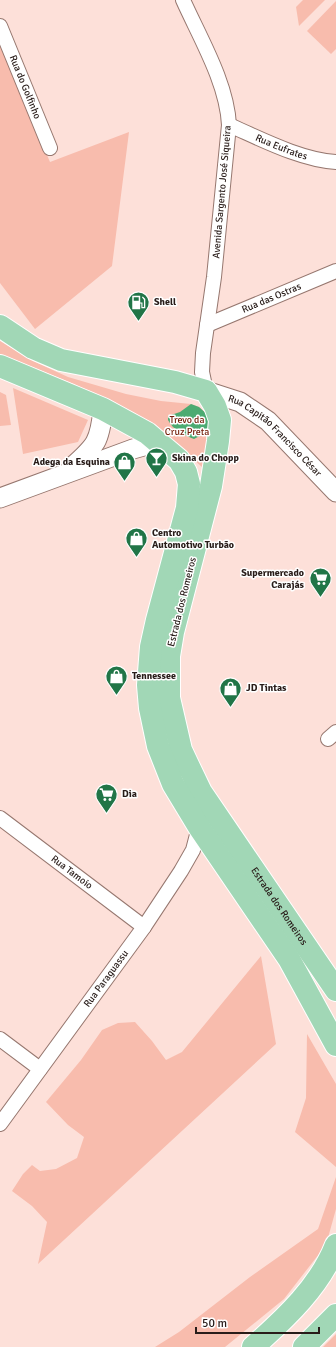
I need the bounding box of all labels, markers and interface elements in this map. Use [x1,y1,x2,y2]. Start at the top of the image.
street label: Rua do Golfinho [7,53,43,121]
street label: Avenida Sargento José Siqueira [210,125,234,259]
street label: Rua Eufrates [254,132,309,163]
street label: Rua das Ostras [240,280,304,316]
fuel station icon: Shell [125,289,151,322]
place label: Shell [154,296,176,308]
street label: Rua Capitão Francisco César [227,393,324,479]
park label: Trevo da Cruz Preta [165,414,209,438]
bar icon: Skina do Chopp [143,445,169,478]
shop icon: Adega da Esquina [112,449,138,482]
place label: Skina do Chopp [172,452,239,464]
place label: Adega da Esquina [33,456,110,468]
shop icon: Centro Automotivo Turbão [123,526,149,559]
place label: Centro Automotivo Turbão [152,527,234,551]
street label: Estrada dos Romeiros [165,555,199,648]
supermarket icon: Supermercado Carajás [307,566,333,599]
place label: Supermercado Carajás [241,567,305,591]
shop icon: Tennessee [104,663,130,696]
place label: Tennessee [132,670,176,682]
shop icon: JD Tintas [217,675,243,708]
place label: JD Tintas [246,682,287,694]
supermarket icon: Dia [93,781,119,814]
place label: Dia [122,788,137,800]
street label: Rua Tamoio [49,853,95,892]
street label: Estrada dos Romeiros [248,865,310,948]
street label: Rua Paraguassu [81,948,131,1010]
scale bar [196,1309,319,1335]
text: 50 m [202,1316,227,1331]

